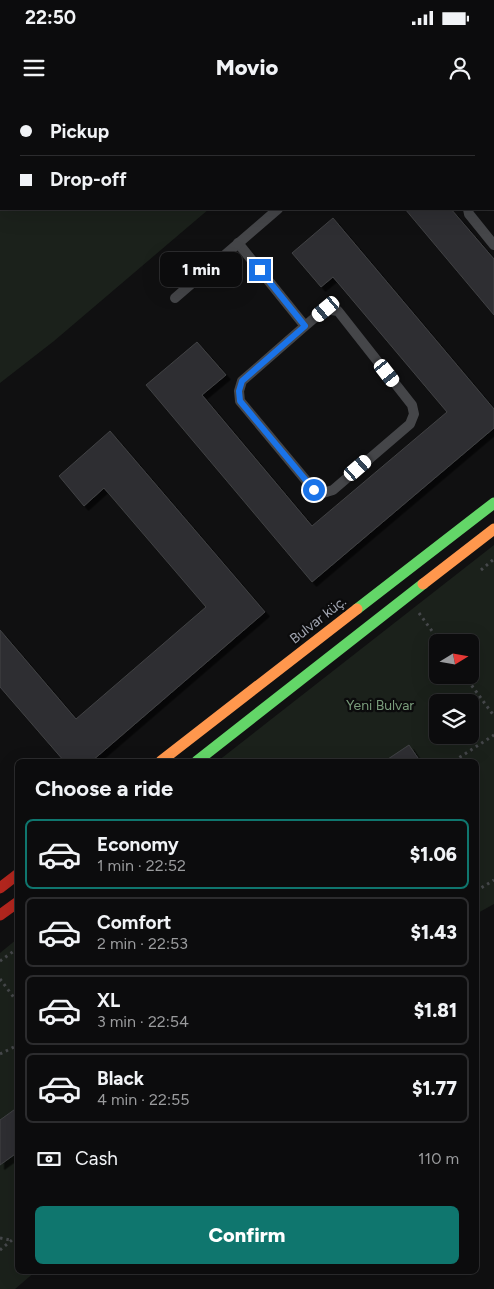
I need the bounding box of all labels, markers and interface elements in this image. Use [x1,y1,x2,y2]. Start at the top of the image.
text: 22:50 [25,6,76,29]
icon: menu [20,54,48,82]
text: Movio [216,54,278,81]
icon: person [446,54,474,82]
text: Pickup [50,120,109,143]
text: Drop-off [50,168,127,191]
callout: 1 min [160,252,242,288]
route end [249,259,271,281]
text: 1 min [182,260,220,279]
car [309,294,342,324]
car [371,357,402,389]
car [341,452,374,484]
route start [303,479,325,501]
street label: Bulvar küç. [286,593,350,647]
north arrow [429,634,479,684]
map controls [429,634,479,744]
button: layers [429,694,479,744]
park label: Yeni Bulvar [346,697,414,714]
text: Choose a ride [35,775,173,802]
icon: car [37,832,82,877]
text: Economy [97,833,179,856]
text: $1.06 [410,843,457,866]
text: 1 min · 22:52 [97,856,186,875]
icon: car [37,910,82,955]
text: Comfort [97,911,172,934]
text: $1.43 [411,921,457,944]
text: 2 min · 22:53 [97,934,188,953]
icon: car [37,988,82,1033]
text: XL [97,989,120,1012]
text: $1.81 [414,999,457,1022]
text: 3 min · 22:54 [97,1012,189,1031]
icon: car [37,1066,82,1111]
text: Black [97,1067,144,1090]
text: $1.77 [412,1077,457,1100]
text: 4 min · 22:55 [97,1090,189,1109]
icon: cash [35,1145,63,1173]
text: Cash [75,1147,118,1170]
text: 110 m [418,1149,459,1168]
button: Confirm [35,1206,459,1264]

